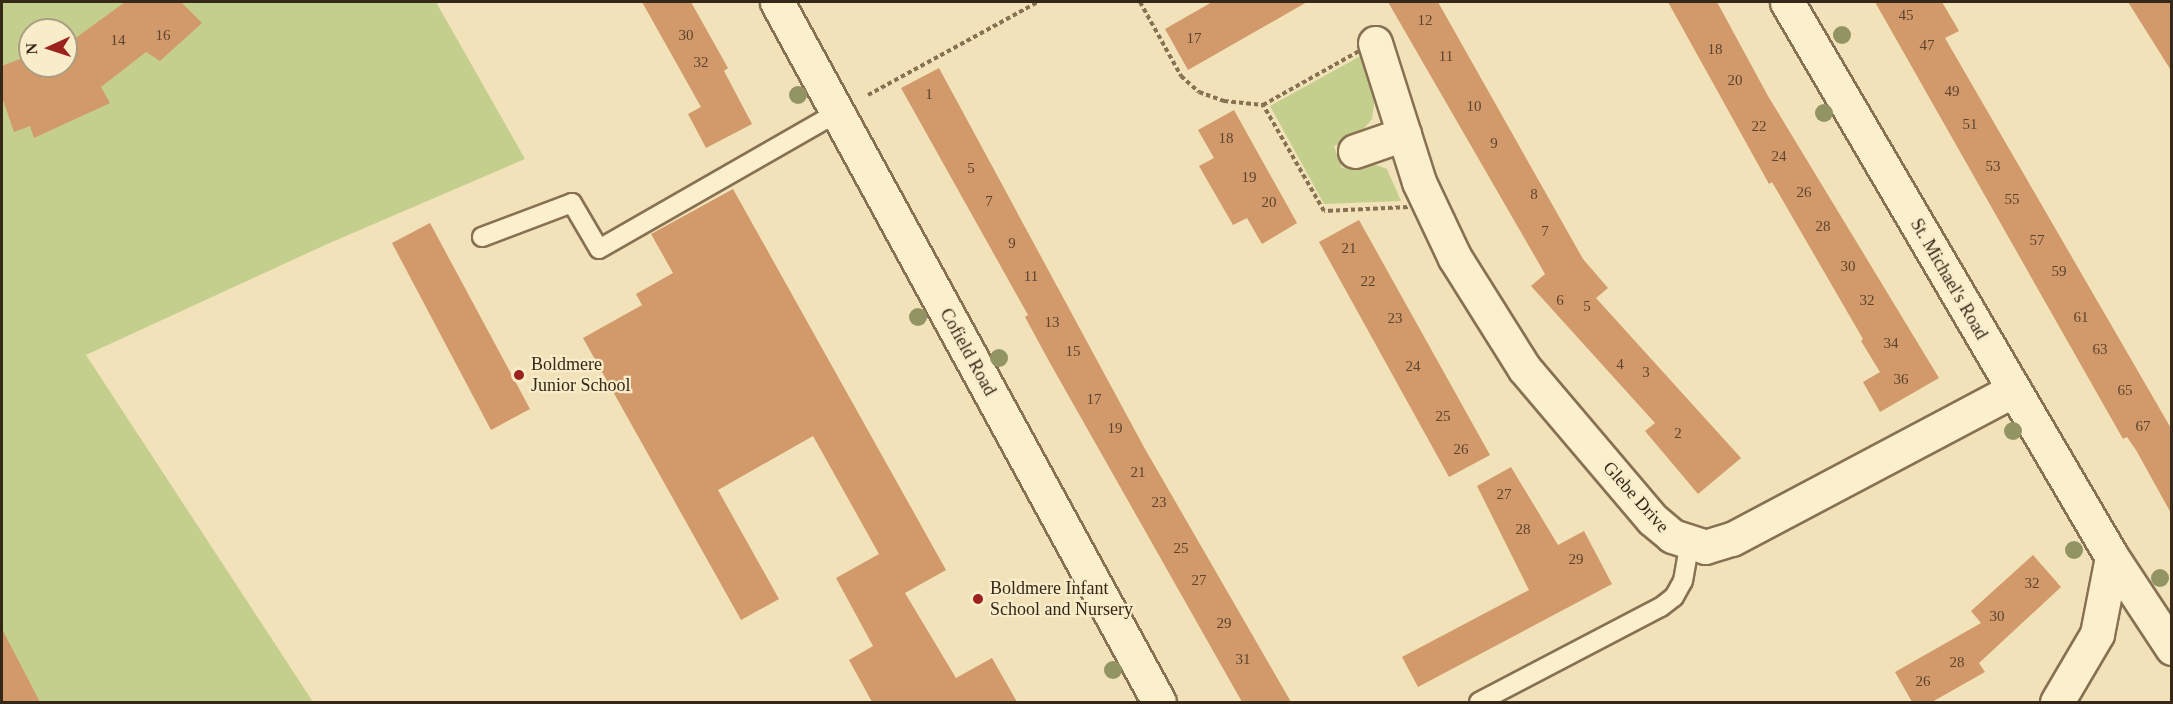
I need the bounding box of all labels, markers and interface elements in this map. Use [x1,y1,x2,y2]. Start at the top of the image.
house number: 45 [1898,7,1914,25]
house number: 12 [1418,12,1432,30]
north arrow [18,18,78,78]
house number: 16 [156,27,170,45]
house number: 30 [678,27,694,45]
house number: 17 [1186,30,1202,48]
house number: 14 [110,32,126,50]
house number: 47 [1920,37,1934,55]
house number: 18 [1708,41,1722,59]
text: N [23,43,40,55]
house number: 11 [1439,48,1453,66]
house number: 32 [694,54,708,72]
house number: 20 [1728,72,1742,90]
house number: 49 [1944,83,1960,101]
house number: 1 [925,86,933,104]
house number: 10 [1466,98,1482,116]
house number: 51 [1962,116,1978,134]
house number: 22 [1752,118,1766,136]
house number: 18 [1218,130,1234,148]
house number: 9 [1490,135,1498,153]
house number: 24 [1772,148,1786,166]
house number: 53 [1986,158,2000,176]
house number: 5 [967,160,975,178]
house number: 19 [1242,169,1256,187]
house number: 26 [1796,184,1812,202]
house number: 8 [1530,186,1538,204]
house number: 55 [2004,191,2020,209]
house number: 7 [985,193,993,211]
house number: 20 [1262,194,1276,212]
street label: St. Michael's Road [1906,215,1992,343]
house number: 28 [1816,218,1830,236]
house number: 7 [1541,223,1549,241]
house number: 57 [2030,232,2044,250]
house number: 9 [1008,235,1016,253]
house number: 21 [1342,240,1356,258]
house number: 30 [1840,258,1856,276]
house number: 59 [2052,263,2066,281]
house number: 11 [1024,268,1038,286]
house number: 22 [1360,273,1376,291]
house number: 6 [1556,292,1564,310]
house number: 32 [1860,292,1874,310]
house number: 5 [1583,298,1591,316]
street label: Cofield Road [935,305,1001,399]
house number: 61 [2074,309,2088,327]
house number: 23 [1388,310,1402,328]
house number: 13 [1044,314,1060,332]
house number: 34 [1884,335,1898,353]
house number: 63 [2092,341,2108,359]
house number: 15 [1066,343,1080,361]
place label: Boldmere Junior School [531,354,631,397]
house number: 4 [1616,356,1624,374]
house number: 24 [1406,358,1420,376]
house number: 3 [1642,364,1650,382]
marker: Boldmere Junior School [512,368,526,382]
house number: 36 [1894,371,1908,389]
house number: 65 [2118,382,2132,400]
house number: 17 [1086,391,1102,409]
house number: 25 [1436,408,1450,426]
house number: 67 [2136,418,2150,436]
house number: 19 [1108,420,1122,438]
house number: 2 [1674,425,1682,443]
house number: 26 [1454,441,1468,459]
street label: Glebe Drive [1598,457,1674,537]
house number: 21 [1130,464,1146,482]
house number: 27 [1496,486,1512,504]
house number: 23 [1152,494,1166,512]
house number: 28 [1516,521,1530,539]
house number: 25 [1174,540,1188,558]
house number: 29 [1568,551,1584,569]
house number: 27 [1192,572,1206,590]
house number: 32 [2024,575,2040,593]
place label: Boldmere Infant School and Nursery [990,578,1133,620]
marker: Boldmere Infant School and Nursery [971,592,985,606]
house number: 30 [1990,608,2004,626]
house number: 29 [1216,615,1232,633]
house number: 31 [1236,651,1250,669]
house number: 28 [1950,654,1964,672]
house number: 26 [1916,673,1930,691]

